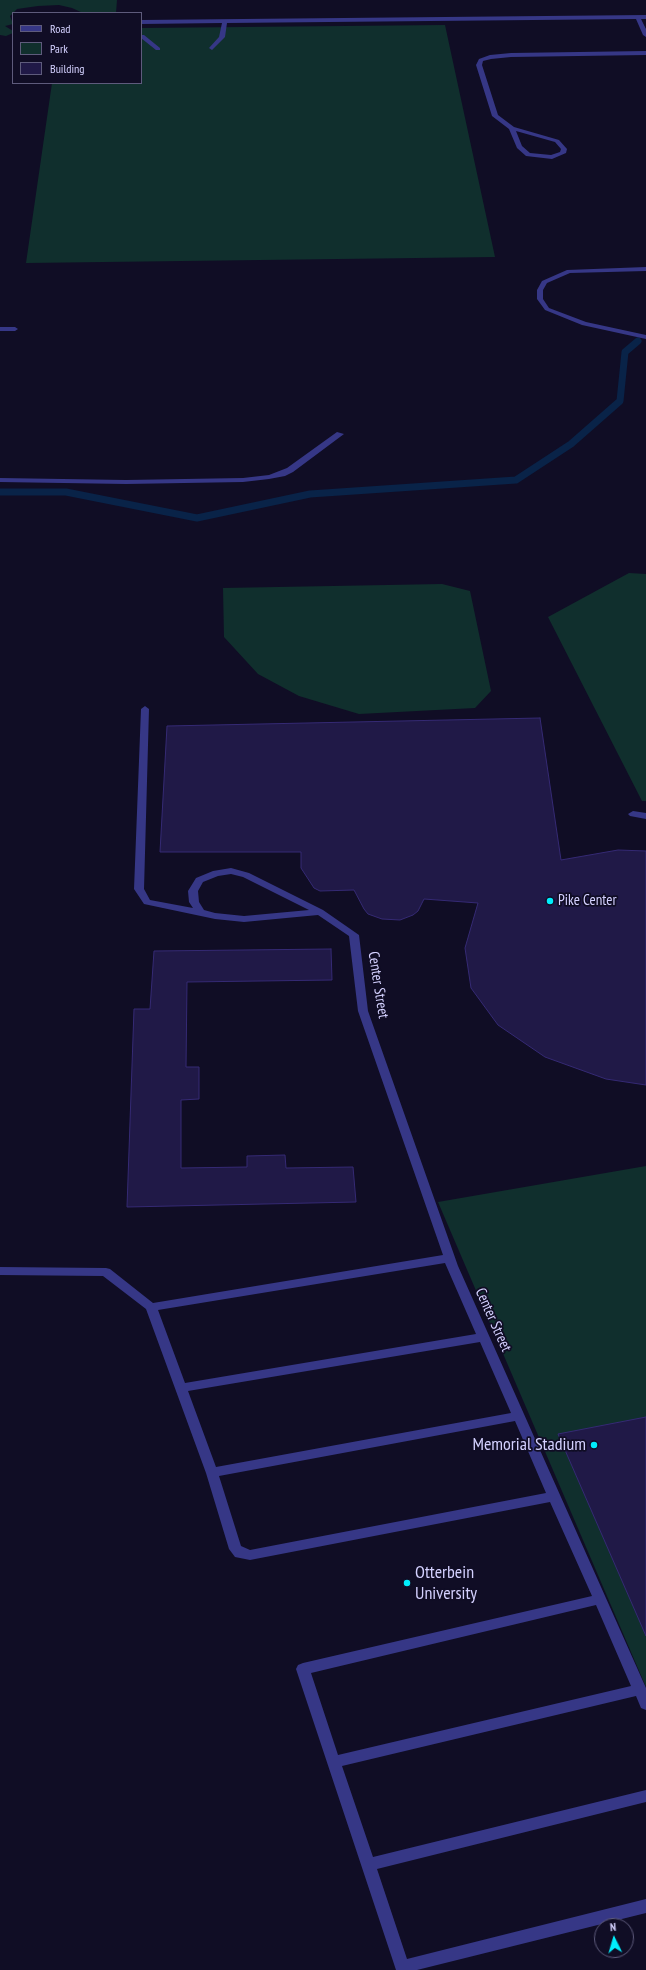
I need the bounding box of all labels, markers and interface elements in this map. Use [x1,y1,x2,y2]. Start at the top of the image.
legend [12,12,142,84]
text: Road [50,21,70,36]
text: Park [50,41,68,56]
text: Building [50,61,85,76]
place label: Pike Center [558,892,617,910]
marker: Pike Center [545,896,555,906]
street label: Center Street [364,950,392,1020]
street label: Center Street [471,1285,515,1355]
place label: Memorial Stadium [472,1434,586,1456]
marker: Memorial Stadium [589,1440,599,1450]
place label: Otterbein University [415,1562,477,1604]
marker: Otterbein University [402,1578,412,1588]
north arrow [594,1918,634,1958]
text: N [609,1920,617,1934]

